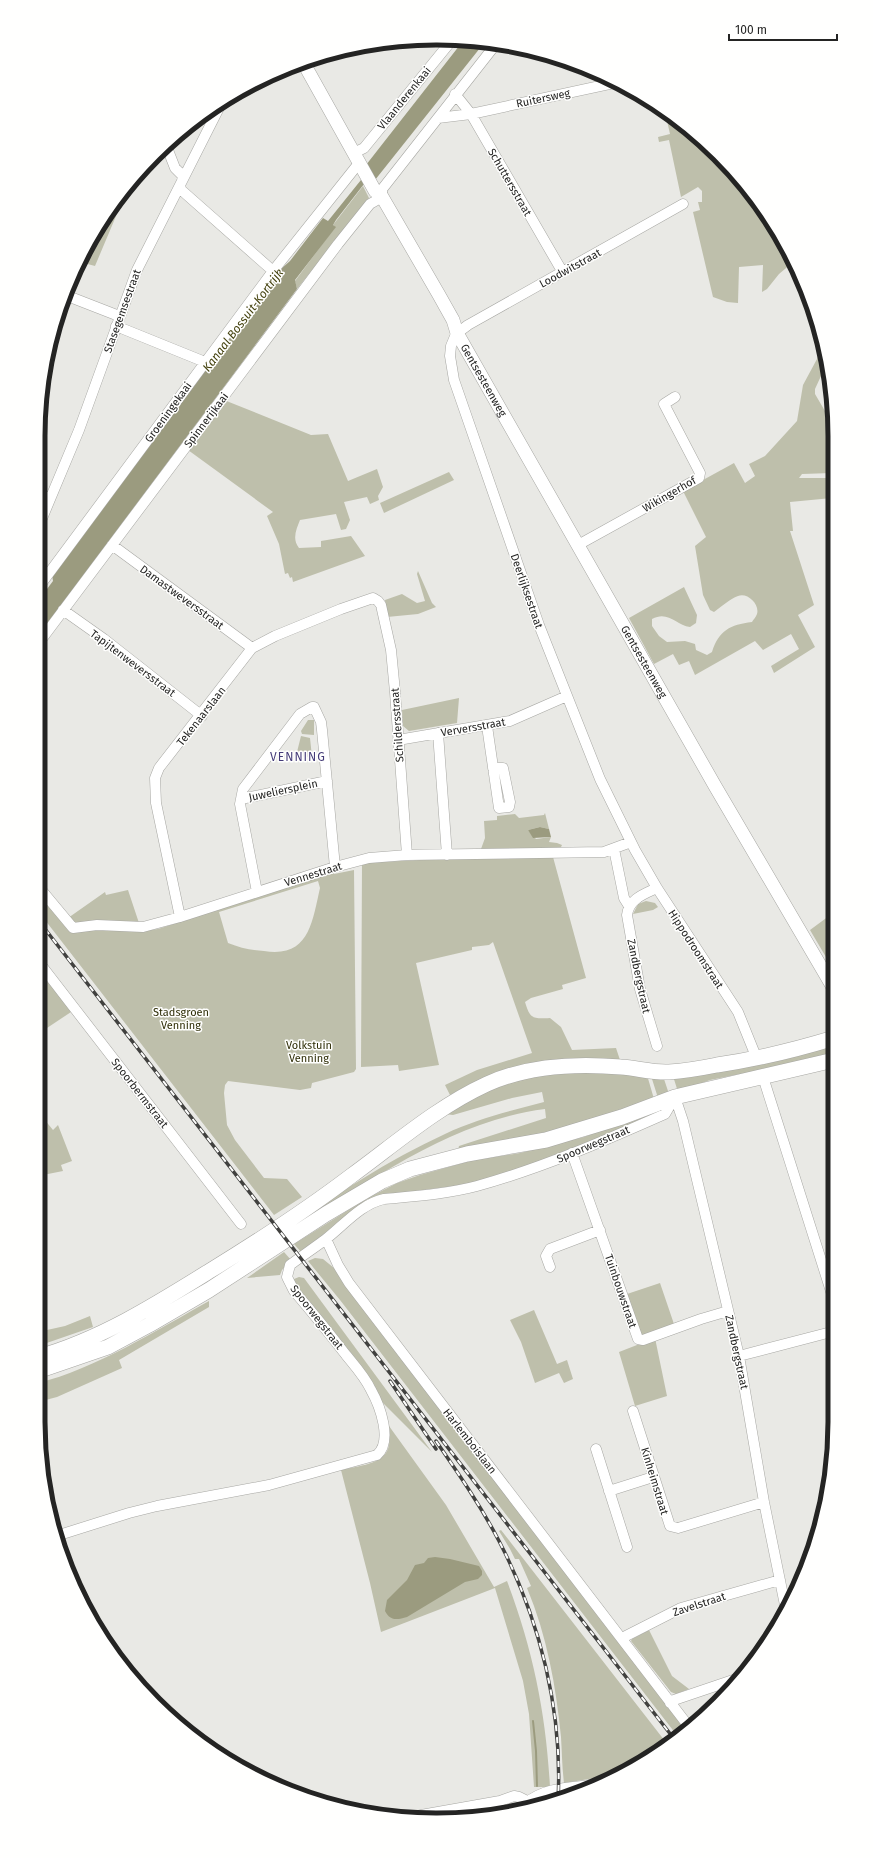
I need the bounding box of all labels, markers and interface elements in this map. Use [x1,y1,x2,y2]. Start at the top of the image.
scale bar [729,16,837,42]
text: 100 m [735,23,767,37]
street label: Vlaanderenkaai [375,64,434,132]
street label: Ruitersweg [515,86,571,111]
street label: Schuttersstraat [485,146,534,218]
street label: Loodwitstraat [537,246,603,291]
water label: Kanaal Bossuit-Kortrijk [200,265,287,374]
street label: Stasegemsestraat [101,268,144,355]
street label: Gentsesteenweg [458,342,509,419]
street label: Groeningekaai [142,380,195,445]
street label: Spinnerijkaai [182,390,231,450]
street label: Wikingerhof [640,473,699,515]
street label: Deerlijksestraat [508,552,545,630]
street label: Damastweversstraat [137,563,226,632]
street label: Gentsesteenweg [618,623,670,701]
street label: Tapijtenweversstraat [88,627,178,700]
street label: Tekenaarslaan [174,684,229,749]
street label: Schildersstraat [388,687,407,763]
street label: Verversstraat [440,715,506,740]
district label: VENNING [270,750,326,764]
street label: Juweliersplein [247,777,319,804]
street label: Vennestraat [283,860,344,889]
street label: Hippodroomstraat [665,907,726,991]
street label: Zandbergstraat [624,938,653,1014]
park label: Stadsgroen Venning [153,1006,209,1032]
park label: Volkstuin Venning [286,1039,332,1065]
street label: Spoorbermstraat [108,1056,171,1131]
street label: Spoorwegstraat [555,1123,632,1166]
street label: Tuinbouwstraat [602,1253,639,1330]
street label: Spoorwegstraat [287,1283,346,1352]
street label: Zandbergstraat [722,1314,751,1390]
street label: Harlemboislaan [440,1406,499,1476]
street label: Kinheimstraat [638,1446,671,1516]
street label: Zavelstraat [671,1590,727,1619]

